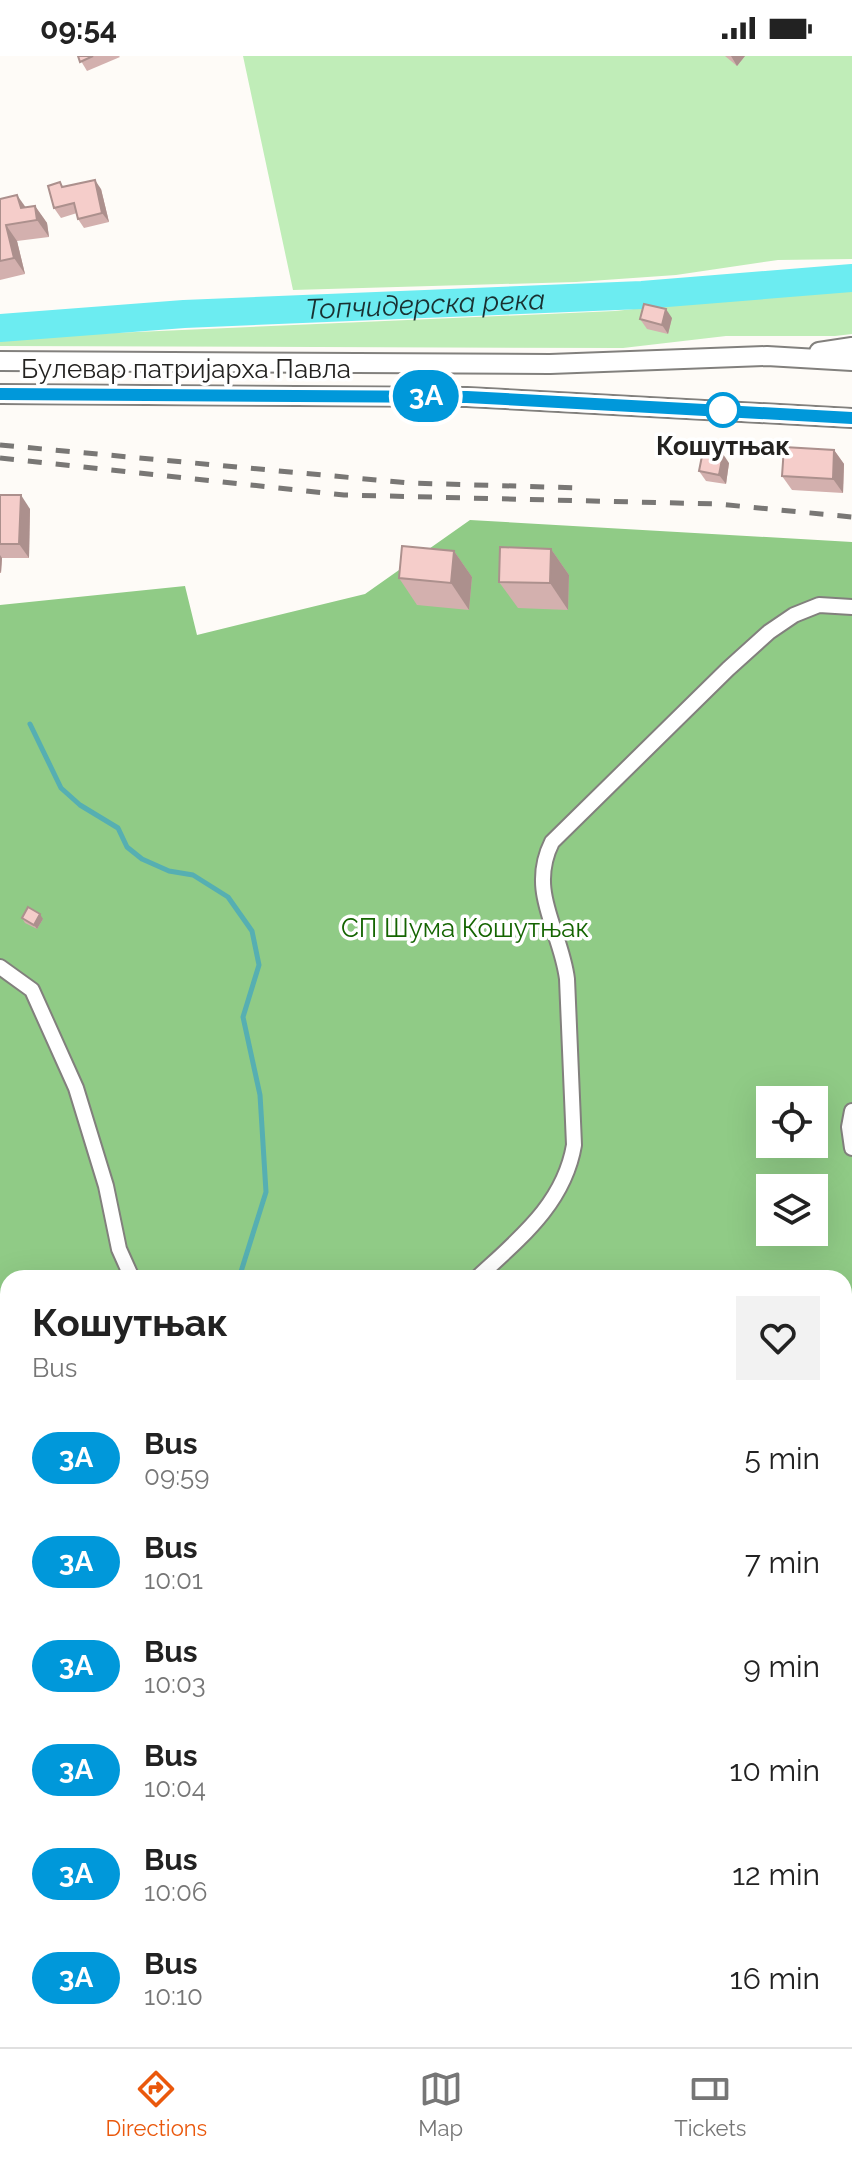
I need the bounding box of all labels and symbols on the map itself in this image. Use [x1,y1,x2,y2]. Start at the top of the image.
water label: Топчидерска река [305,283,546,325]
street label: Булевар патријарха Павла [21,354,351,384]
line badge: 3A [390,370,462,422]
marker: Кошутњак [706,393,740,427]
place label: Кошутњак [656,431,790,461]
park label: СП Шума Кошутњак [341,913,589,943]

